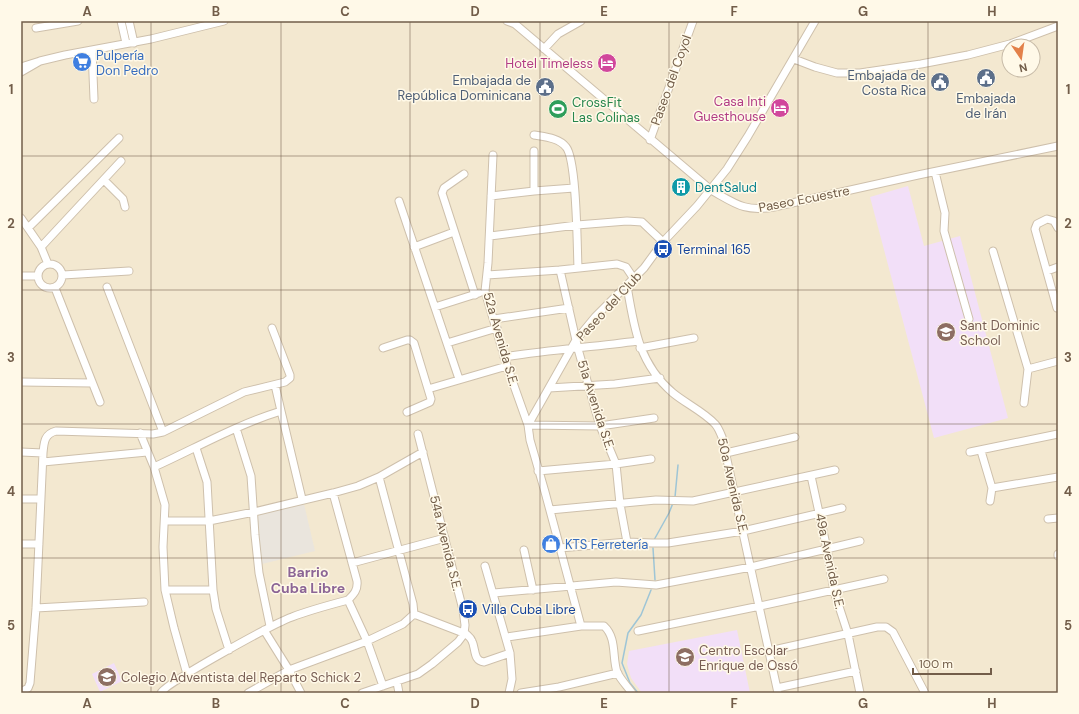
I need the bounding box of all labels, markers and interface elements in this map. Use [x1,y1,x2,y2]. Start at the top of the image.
text: A [82,3,92,20]
text: B [212,3,220,20]
text: C [340,3,350,20]
text: D [470,3,480,20]
text: E [600,3,608,20]
text: F [730,3,738,20]
text: G [858,3,868,20]
text: H [987,3,997,20]
street label: Paseo del Coyol [647,32,695,128]
north arrow [1001,38,1041,78]
place label: Pulpería Don Pedro [96,47,159,79]
supermarket icon: Pulpería Don Pedro [71,51,93,73]
hotel icon: Hotel Timeless [596,52,618,74]
place label: Hotel Timeless [505,55,593,72]
text: N [1018,60,1029,75]
place label: Embajada de Costa Rica [847,67,926,99]
public building icon: Embajada de Irán [975,67,997,89]
public building icon: Embajada de Costa Rica [929,71,951,93]
place label: Embajada de República Dominicana [398,72,531,104]
public building icon: Embajada de República Dominicana [534,76,556,98]
text: 1 [9,81,13,98]
text: 1 [1066,81,1070,98]
place label: Embajada de Irán [956,90,1016,122]
place label: Casa Inti Guesthouse [693,93,766,125]
place label: CrossFit Las Colinas [572,94,640,126]
hotel icon: Casa Inti Guesthouse [769,97,791,119]
sports icon: CrossFit Las Colinas [547,98,569,120]
building icon: DentSalud [670,176,692,198]
place label: DentSalud [695,179,757,196]
street label: Paseo Ecuestre [757,182,851,216]
text: 2 [7,215,15,232]
text: 2 [1064,215,1072,232]
bus stop icon: Terminal 165 [652,238,674,260]
place label: Terminal 165 [677,241,751,258]
street label: Paseo del Club [572,268,646,344]
street label: 52a Avenida S.E. [479,290,523,388]
place label: Sant Dominic School [960,317,1040,349]
school or university icon: Sant Dominic School [935,321,957,343]
text: 3 [7,349,15,366]
text: 3 [1064,349,1072,366]
street label: 51a Avenida S.E. [573,358,619,453]
street label: 50a Avenida S.E. [714,436,752,536]
text: 4 [7,483,15,500]
text: 4 [1064,483,1072,500]
street label: 54a Avenida S.E. [426,494,466,593]
street label: 49a Avenida S.E. [812,511,849,611]
shop icon: KTS Ferretería [540,533,562,555]
place label: KTS Ferretería [565,536,648,553]
district label: Barrio Cuba Libre [271,563,345,597]
bus stop icon: Villa Cuba Libre [457,598,479,620]
place label: Villa Cuba Libre [482,601,576,618]
text: 5 [7,617,15,634]
text: 5 [1064,617,1072,634]
place label: Centro Escolar Enrique de Ossó [699,642,798,674]
school or university icon: Centro Escolar Enrique de Ossó [674,646,696,668]
scale bar [913,650,991,676]
text: 100 m [919,656,953,672]
school or university icon: Colegio Adventista del Reparto Schick 2 [96,666,118,688]
place label: Colegio Adventista del Reparto Schick 2 [121,669,361,686]
text: A [82,695,92,712]
text: B [212,695,220,712]
text: C [340,695,350,712]
text: D [470,695,480,712]
text: E [600,695,608,712]
text: F [730,695,738,712]
text: G [858,695,868,712]
text: H [987,695,997,712]

